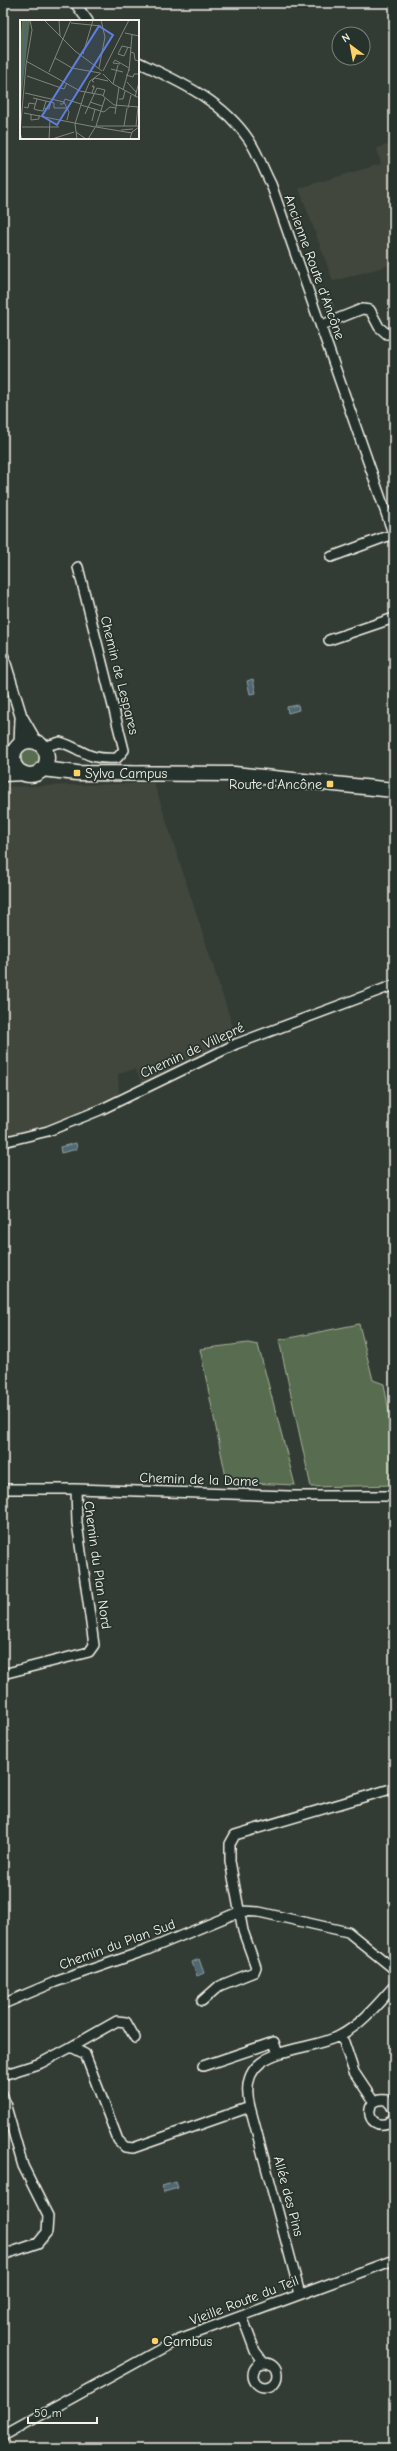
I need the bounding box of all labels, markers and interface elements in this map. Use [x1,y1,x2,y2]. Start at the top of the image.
inset map [20,20,139,139]
north arrow [331,26,371,66]
text: N [339,31,352,45]
street label: Ancienne Route d'Ancône [280,192,349,342]
street label: Chemin de Lespares [97,614,143,736]
place label: Sylva Campus [85,765,168,782]
marker: Sylva Campus [72,768,82,778]
place label: Route d'Ancône [229,776,322,793]
marker: Route d'Ancône [325,779,335,789]
street label: Chemin de Villepré [137,1019,247,1082]
street label: Chemin de la Dame [139,1469,259,1490]
street label: Chemin du Plan Nord [80,1500,115,1630]
street label: Chemin du Plan Sud [57,1916,178,1973]
street label: Allée des Pins [270,2154,307,2238]
street label: Vieille Route du Teil [187,2272,301,2329]
place label: Gambus [163,2333,212,2350]
marker: Gambus [150,2336,160,2346]
scale bar [28,2399,97,2425]
text: 50 m [34,2406,62,2420]

